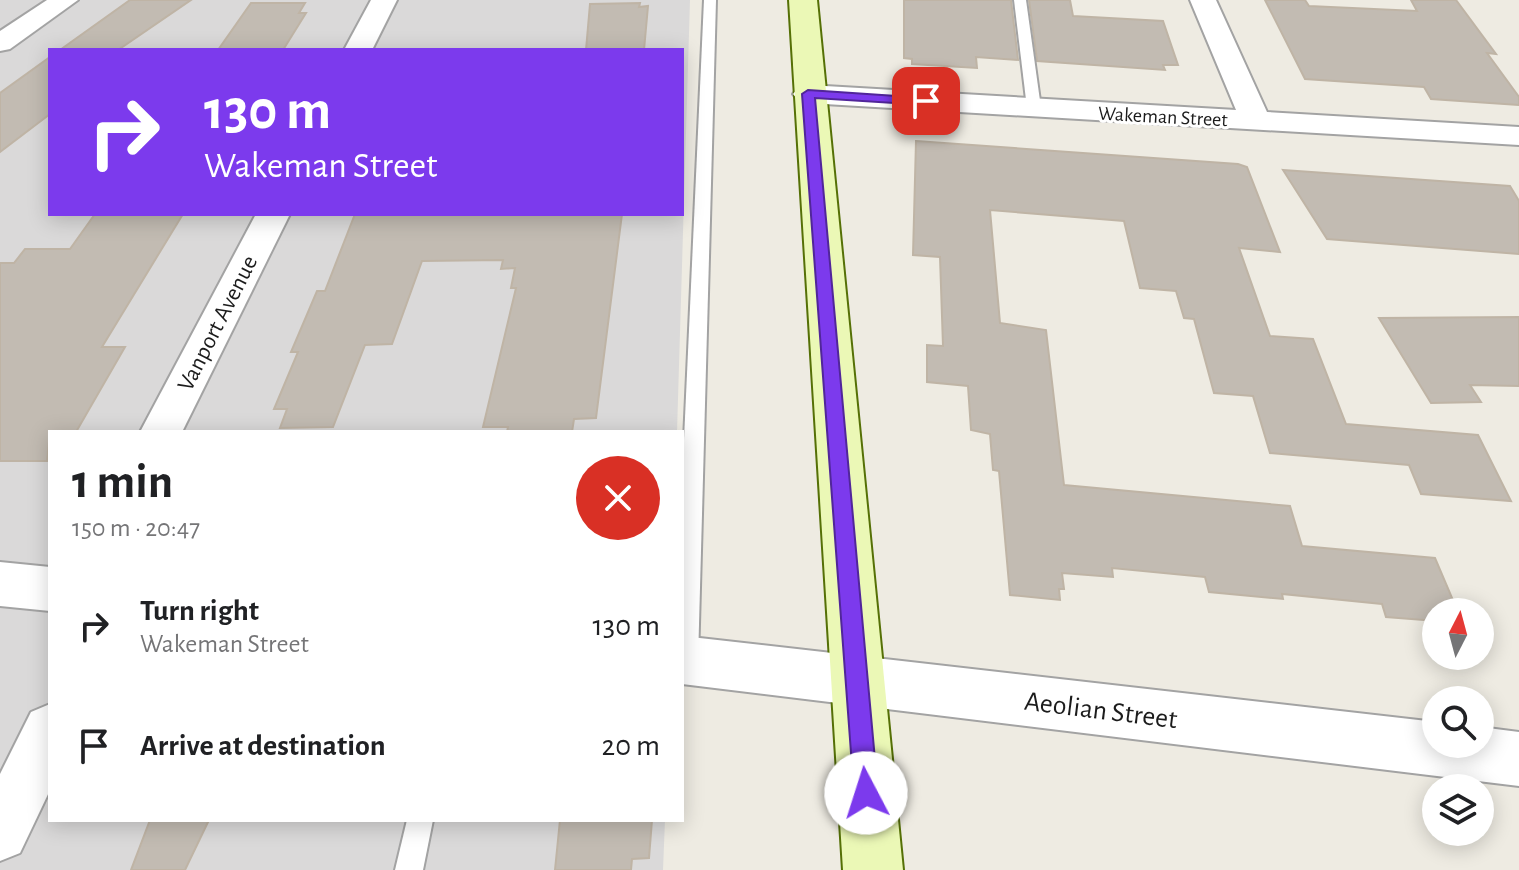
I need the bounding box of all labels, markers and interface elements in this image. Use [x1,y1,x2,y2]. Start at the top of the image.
pin [892,67,960,135]
icon: arrive [904,79,948,123]
icon: right [72,80,176,184]
text: 130 m [204,83,331,139]
street label: Wakeman Street [1098,104,1229,130]
text: Wakeman Street [204,148,438,184]
street label: Vanport Avenue [173,252,262,395]
button: close [576,456,660,540]
text: 1 min [72,459,173,507]
text: 150 m · 20:47 [72,515,200,541]
text: Turn right [140,596,259,626]
north arrow [1422,598,1494,670]
map controls [1422,598,1494,846]
icon: right [72,604,116,648]
text: 130 m [593,611,660,641]
text: Wakeman Street [140,631,309,657]
button: search [1422,686,1494,758]
street label: Aeolian Street [1023,688,1179,734]
icon: arrive [72,724,116,768]
text: Arrive at destination [140,731,386,761]
text: 20 m [602,731,660,761]
position arrow [824,751,908,835]
button: layers [1422,774,1494,846]

